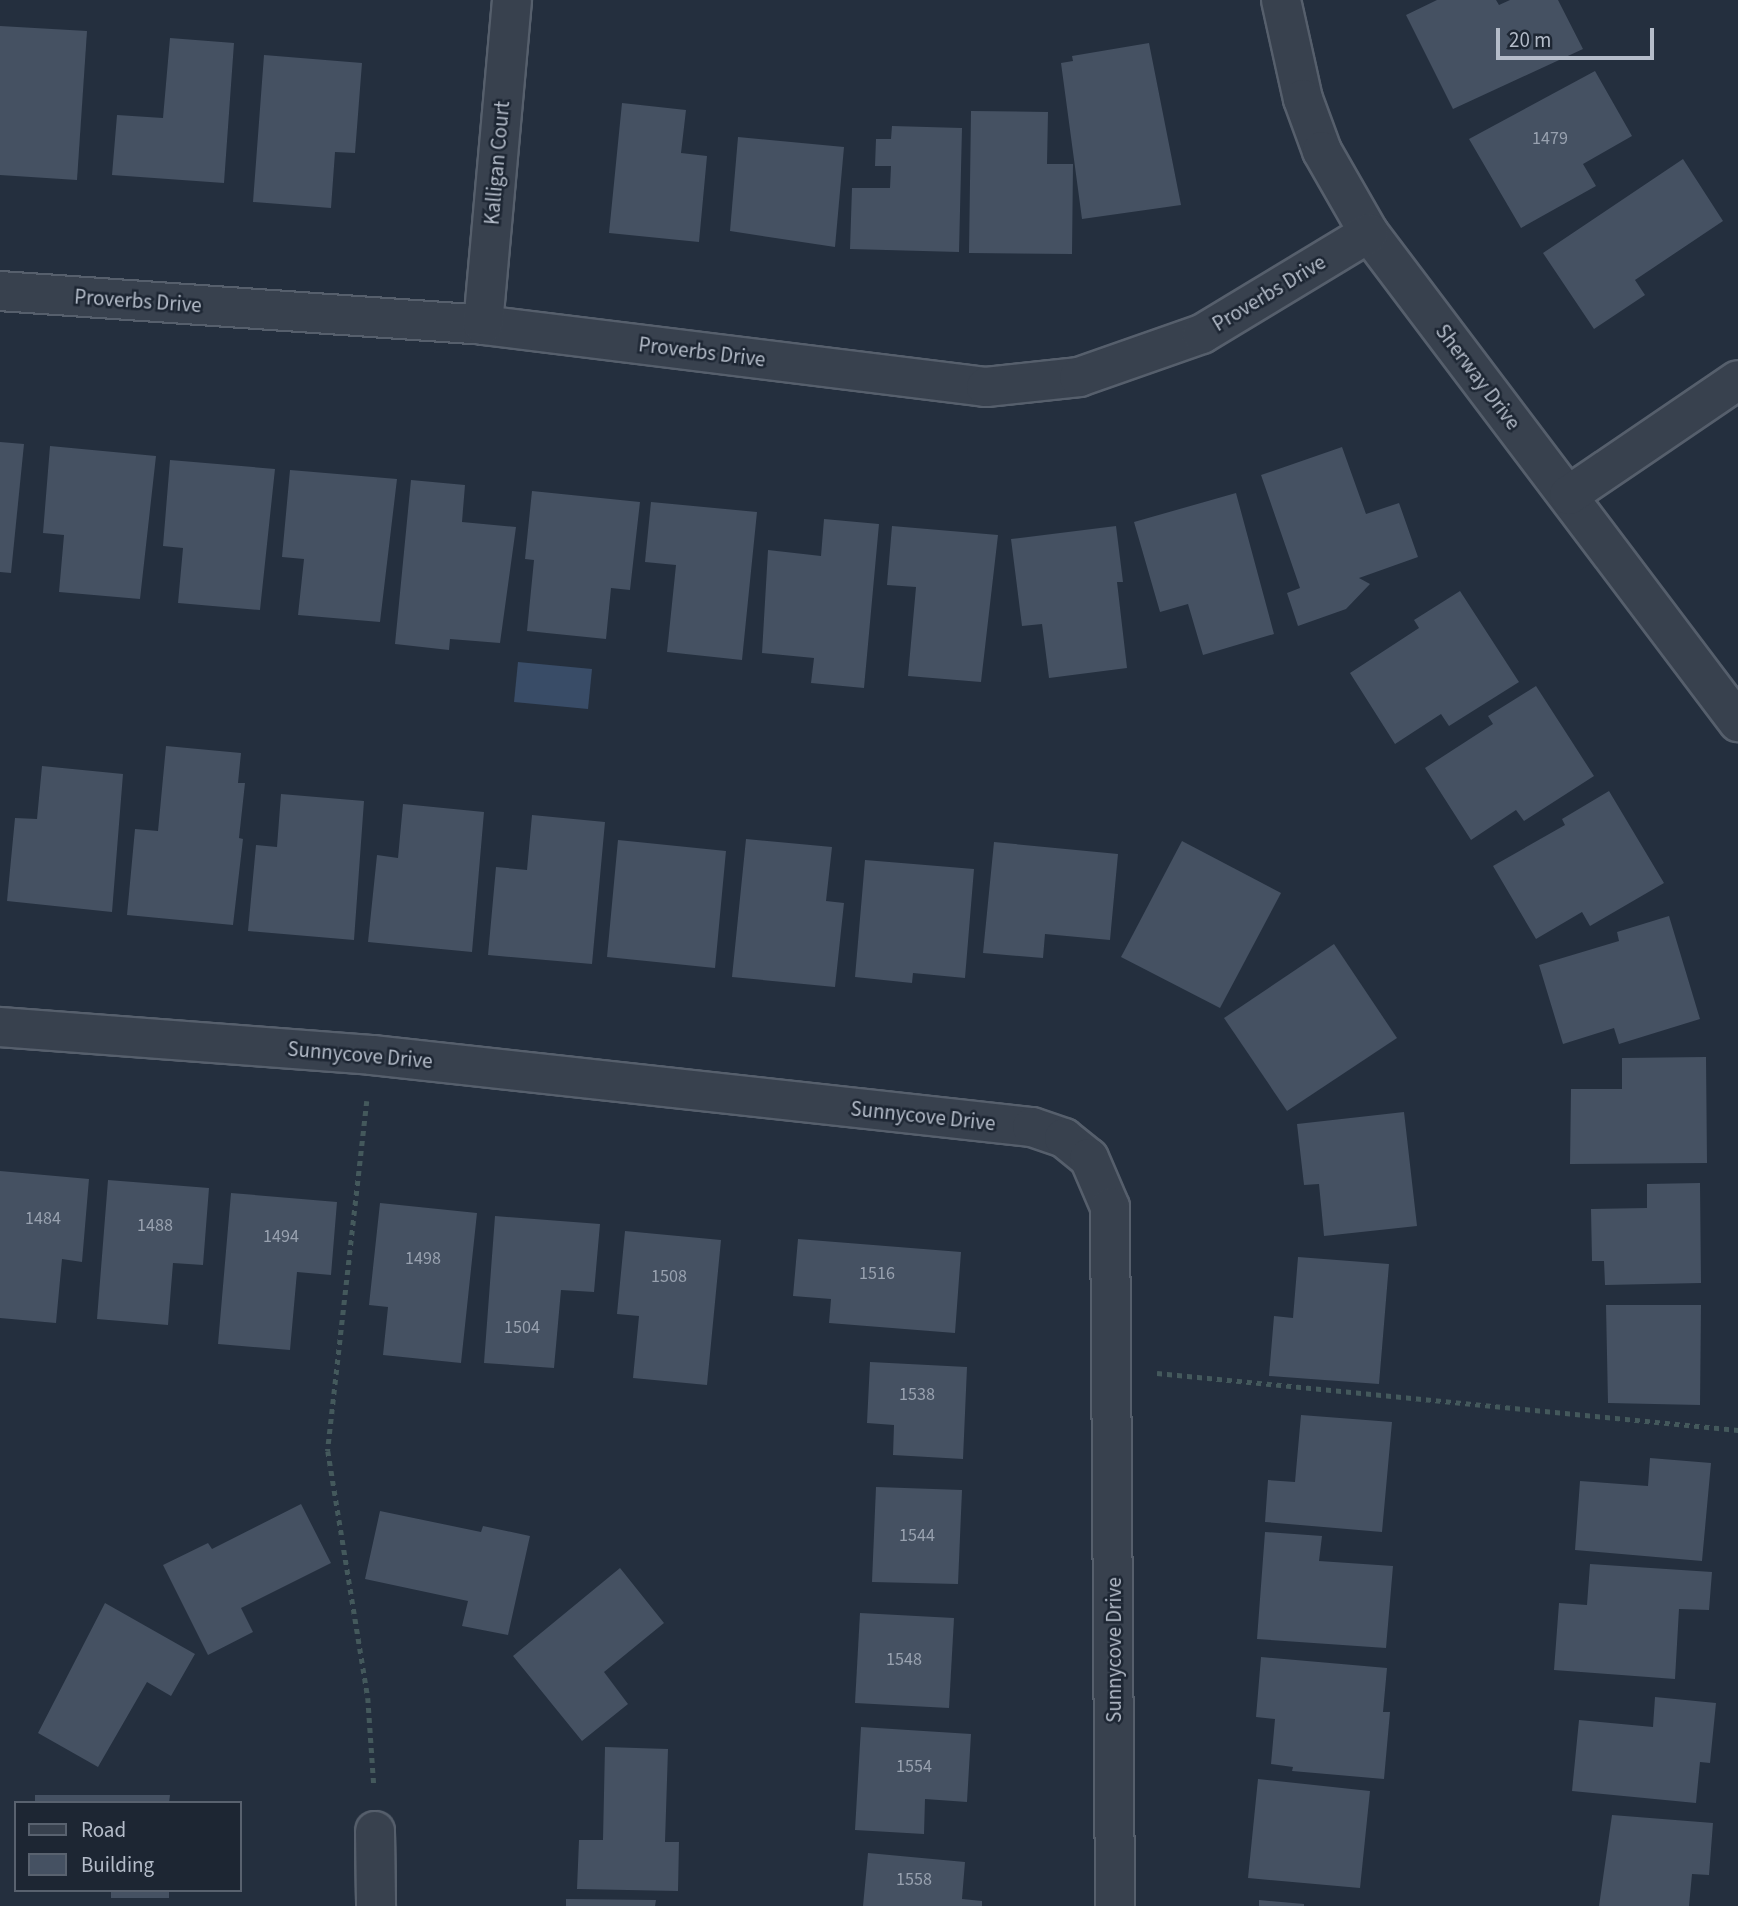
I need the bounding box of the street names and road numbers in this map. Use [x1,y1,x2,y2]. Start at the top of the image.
street label: Kalligan Court [479,100,515,226]
street label: Proverbs Drive [1208,249,1330,337]
street label: Proverbs Drive [73,284,203,318]
street label: Sherway Drive [1430,319,1526,435]
street label: Proverbs Drive [637,332,767,372]
street label: Sunnycove Drive [286,1036,434,1074]
street label: Sunnycove Drive [849,1096,997,1136]
street label: Sunnycove Drive [1101,1577,1127,1723]

